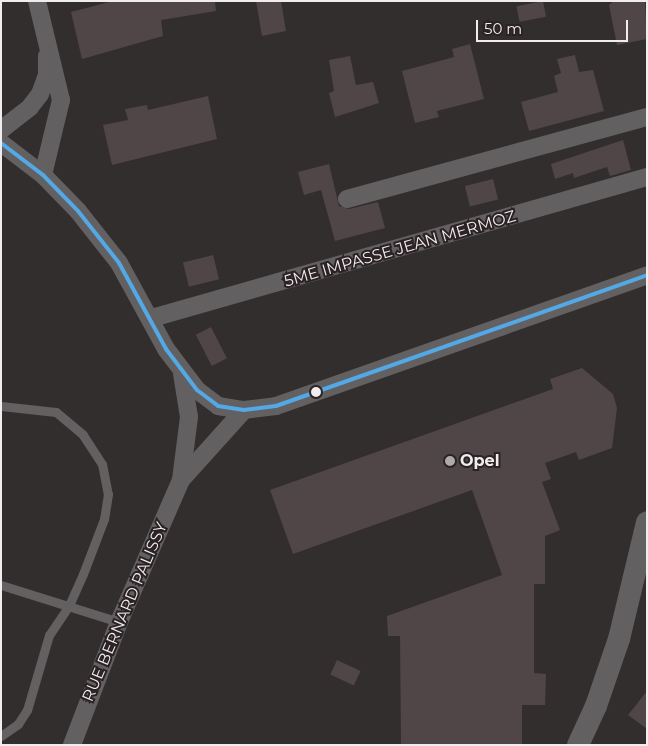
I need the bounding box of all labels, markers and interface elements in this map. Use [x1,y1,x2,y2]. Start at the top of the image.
scale bar [478,10,630,42]
text: 50 m [484,19,522,38]
street label: 5ME IMPASSE JEAN MERMOZ [282,207,518,291]
unlabelled marker [311,387,321,397]
place label: Opel [460,451,499,471]
marker: Opel [444,455,456,467]
street label: RUE BERNARD PALISSY [78,519,172,705]

